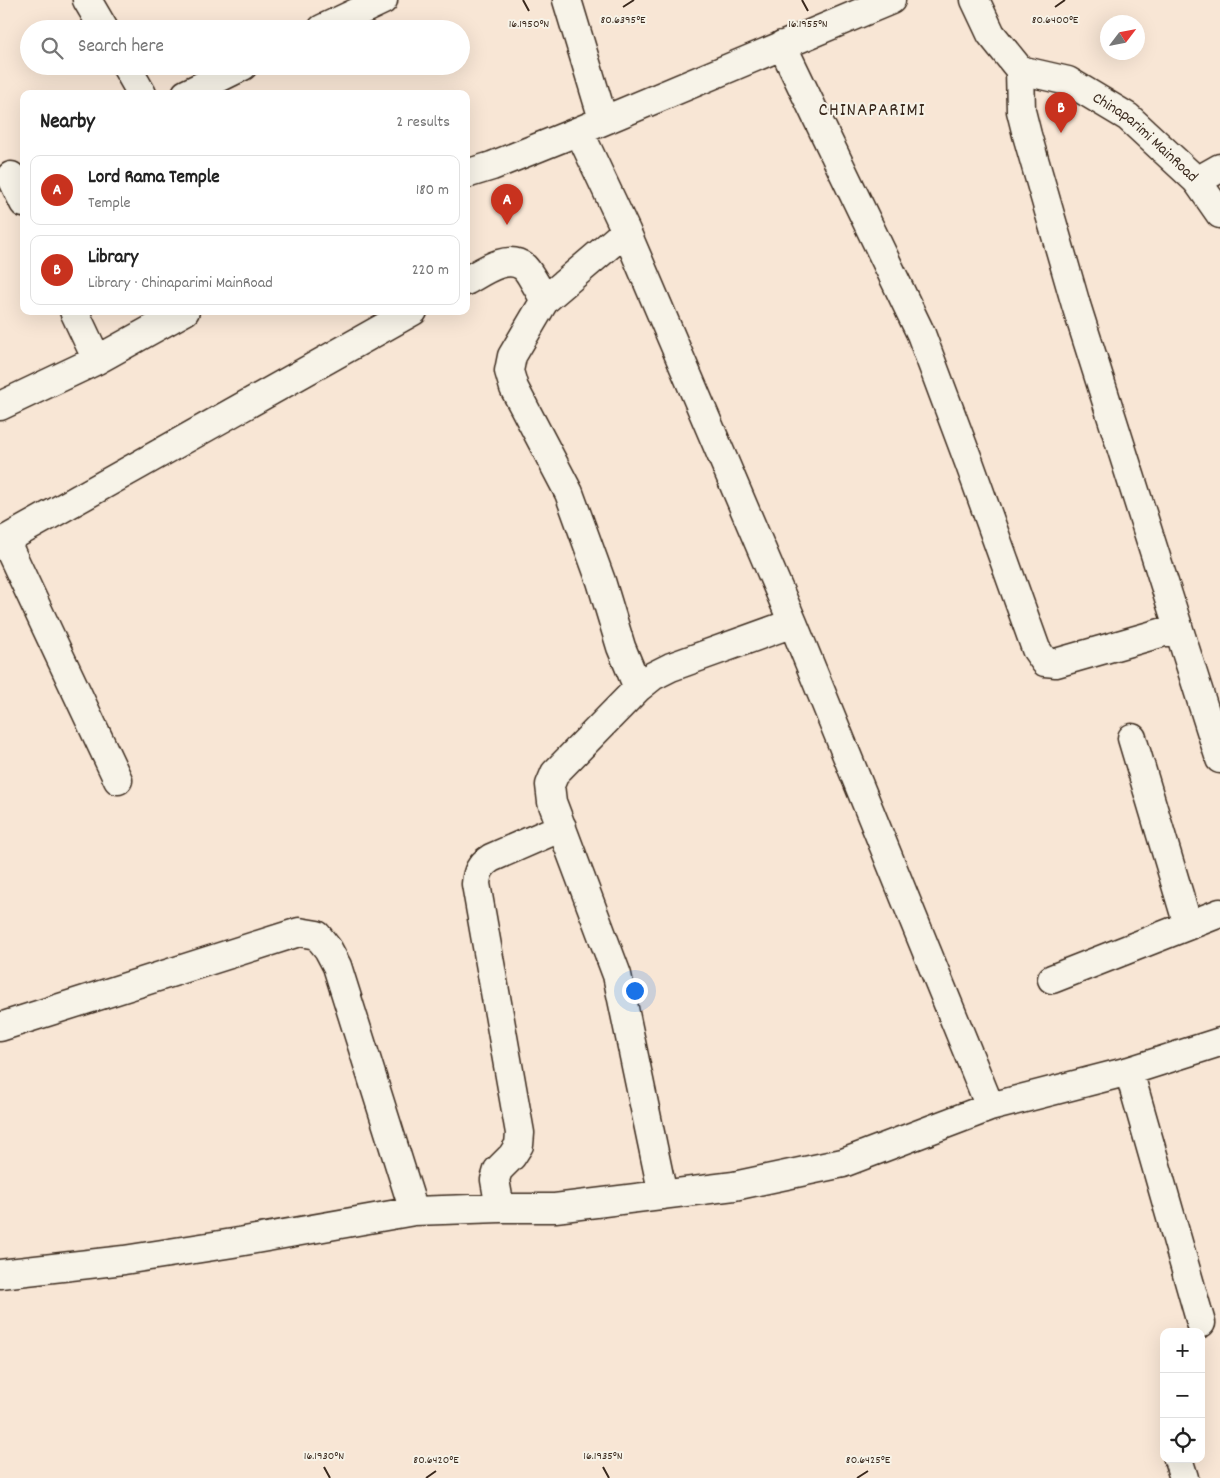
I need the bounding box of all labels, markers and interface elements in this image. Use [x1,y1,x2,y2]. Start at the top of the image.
text: 80.6395°E [601,12,646,29]
text: 80.6400°E [1032,12,1079,29]
north arrow [1100,15,1145,60]
text: 16.1950°N [509,16,549,33]
text: 16.1955°N [788,16,828,33]
search box [20,20,470,75]
icon: search [38,34,66,62]
text: Search here [78,34,164,61]
street label: Chinaparimi MainRoad [1088,87,1203,188]
pin: B [1045,92,1077,133]
district label: CHINAPARIMI [819,98,925,125]
text: Nearby [40,108,95,138]
text: 2 results [396,111,450,134]
text: Lord Rama Temple [88,165,220,192]
text: A [53,179,61,202]
text: 180 m [416,179,449,202]
pin: A [491,184,523,225]
text: Temple [88,192,131,215]
text: Library [88,245,138,272]
text: B [53,259,61,282]
text: 220 m [412,259,449,282]
text: Library · Chinaparimi MainRoad [88,272,273,295]
your location [622,978,648,1004]
map controls [1160,1328,1205,1463]
button: + [1160,1328,1205,1373]
button: − [1160,1373,1205,1418]
button: locate [1160,1418,1205,1463]
text: 16.1930°N [304,1448,344,1465]
text: 16.1935°N [583,1448,623,1465]
text: 80.6420°E [413,1452,459,1469]
text: 80.6425°E [846,1452,891,1469]

